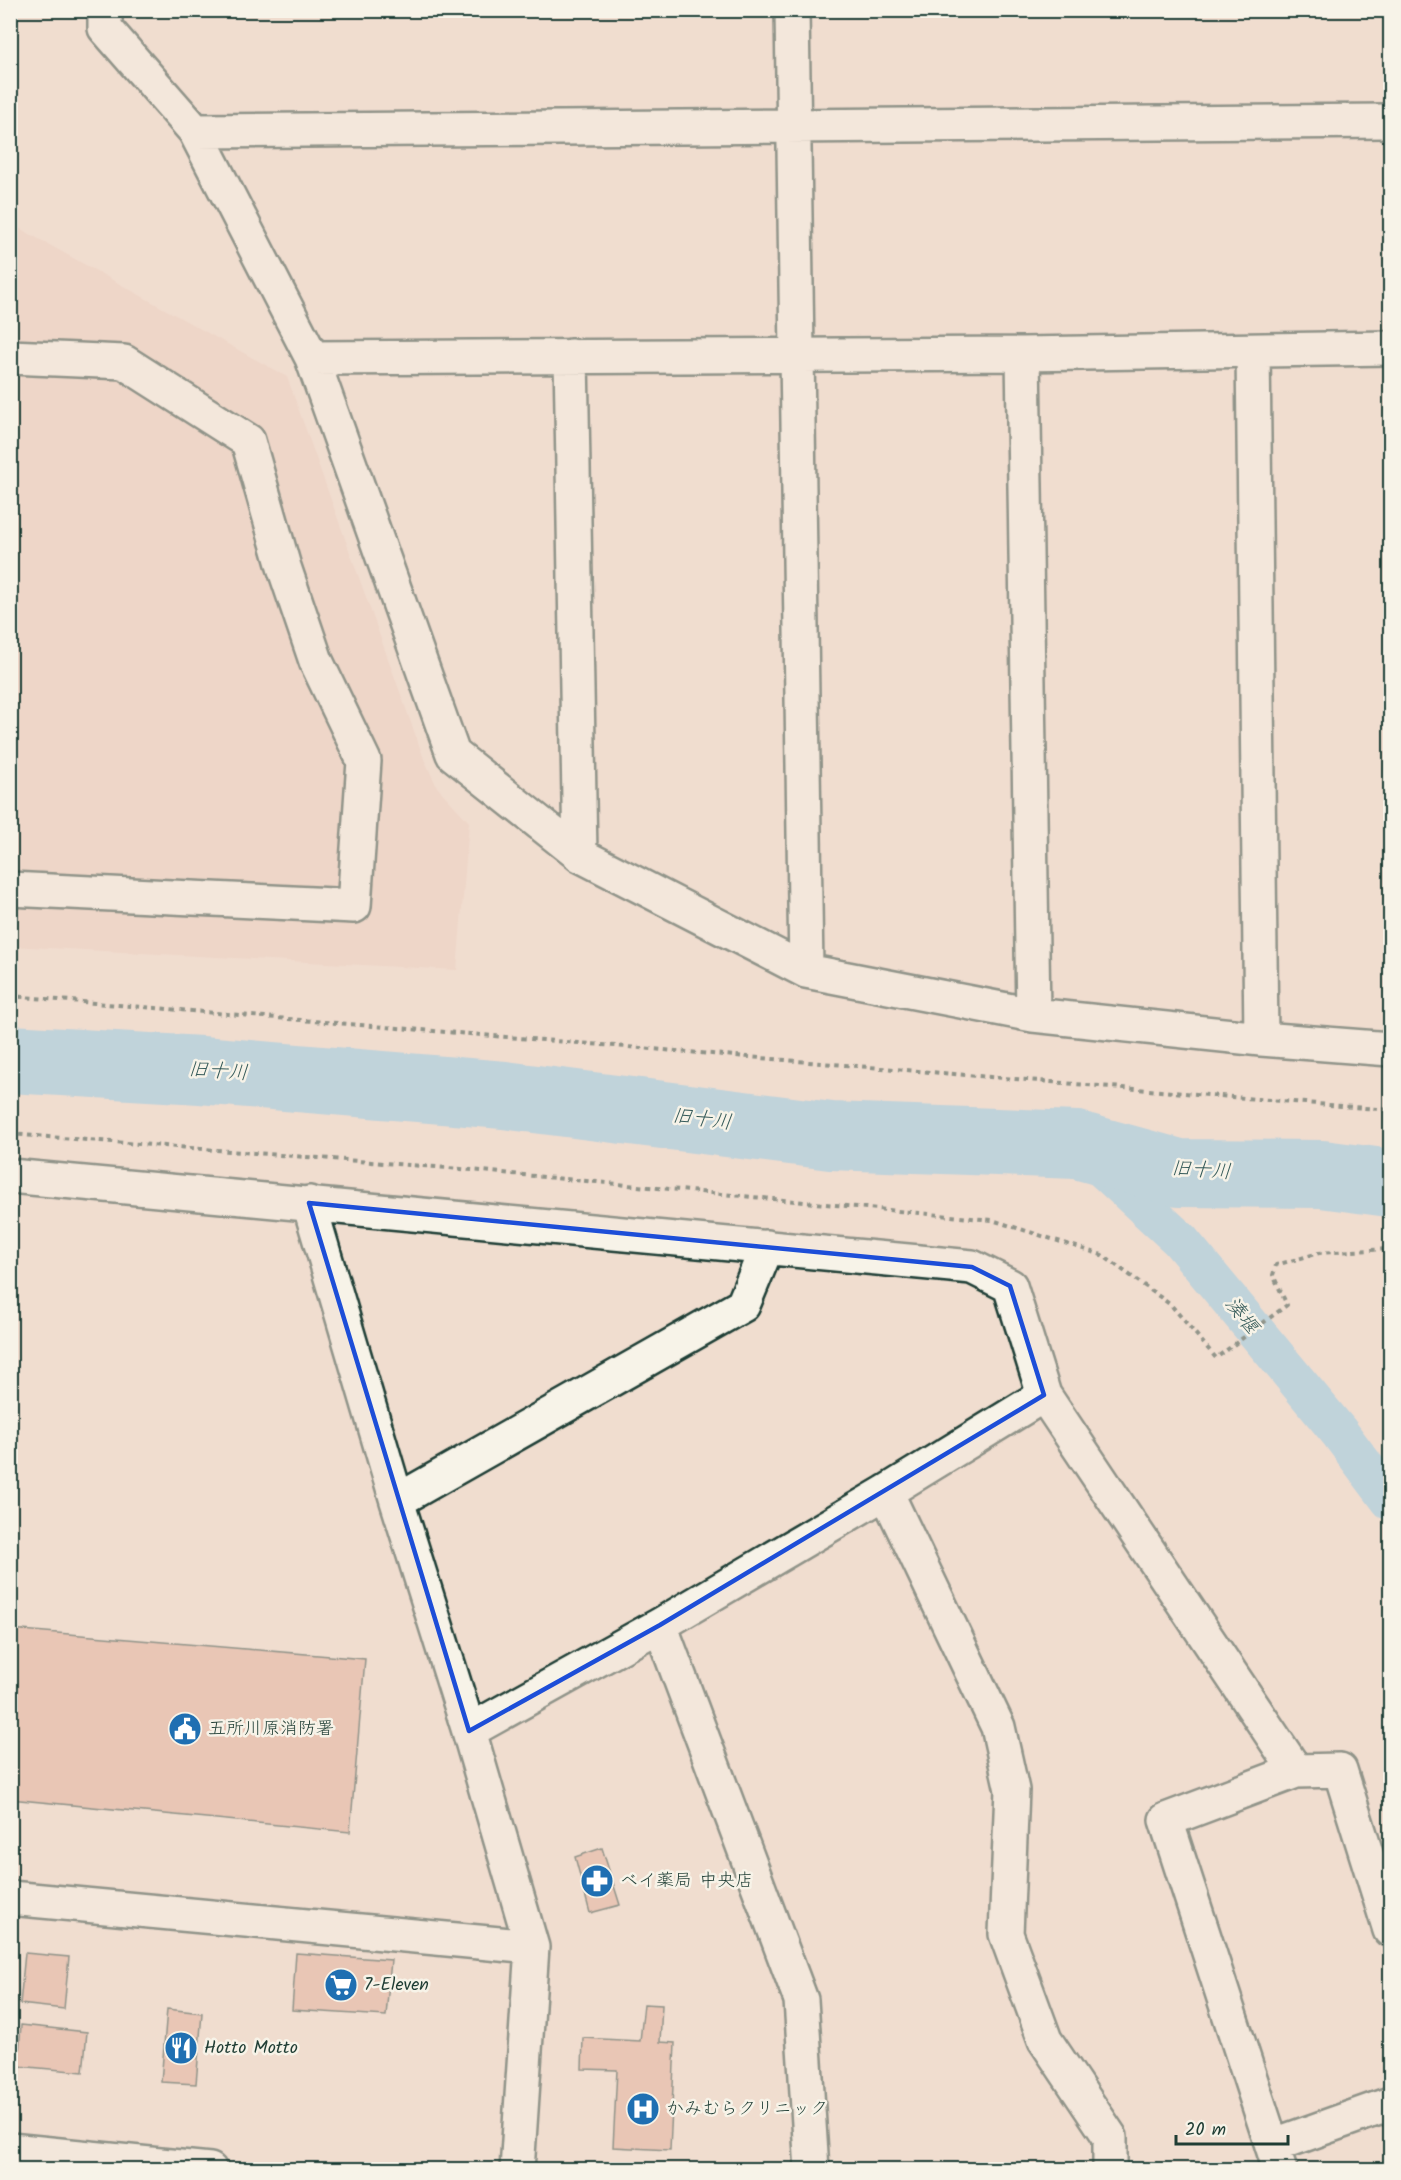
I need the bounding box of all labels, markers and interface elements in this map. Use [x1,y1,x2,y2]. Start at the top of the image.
water label: 旧十川 [187,1054,249,1090]
water label: 旧十川 [670,1100,734,1140]
water label: 旧十川 [1170,1153,1232,1189]
water label: 湊堰 [1216,1290,1267,1343]
public building icon: 五所川原消防署 [167,1711,203,1747]
place label: 五所川原消防署 [208,1715,334,1744]
pharmacy icon: ベイ薬局 中央店 [579,1863,615,1899]
place label: ベイ薬局 中央店 [620,1867,753,1896]
supermarket icon: 7-Eleven [323,1967,359,2003]
place label: 7-Eleven [364,1971,429,2000]
restaurant icon: Hotto Motto [163,2030,199,2066]
place label: Hotto Motto [204,2034,298,2063]
hospital icon: かみむらクリニック [625,2091,661,2127]
place label: かみむらクリニック [666,2095,828,2124]
scale bar [1176,2108,1288,2146]
text: 20 m [1185,2116,1226,2145]

